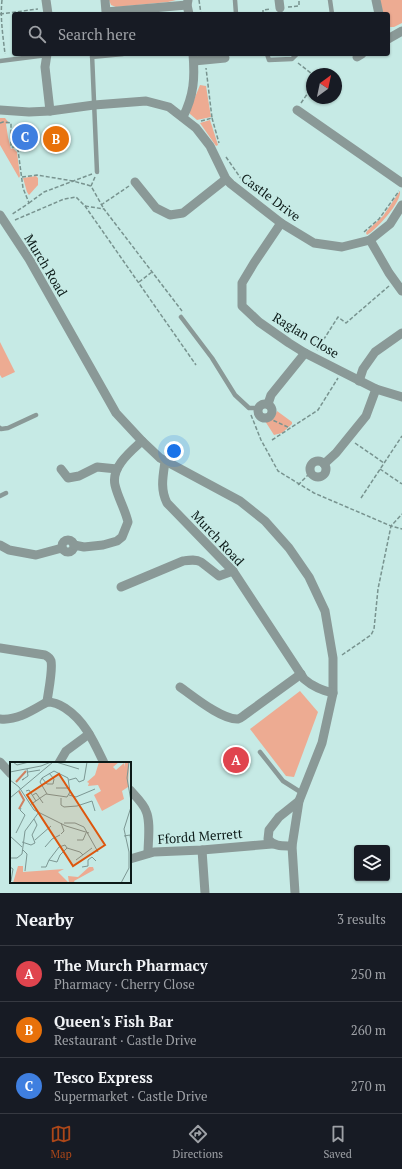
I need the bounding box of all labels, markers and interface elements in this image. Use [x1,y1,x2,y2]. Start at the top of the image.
search box [12,12,390,56]
icon: search [26,23,48,45]
text: Search here [58,24,136,44]
north arrow [306,68,342,104]
pin: C [12,122,38,152]
pin: B [43,124,69,154]
street label: Castle Drive [238,169,304,225]
street label: Murch Road [20,231,72,299]
street label: Raglan Close [269,308,343,362]
your location [164,441,184,461]
street label: Murch Road [188,506,248,570]
pin: A [223,745,249,775]
inset map [10,762,131,883]
street label: Ffordd Merrett [157,824,243,848]
map controls [354,845,390,881]
button: layers [354,845,390,881]
text: Nearby [16,908,74,931]
text: 3 results [337,910,386,928]
text: The Murch Pharmacy [54,955,208,975]
text: A [24,965,34,983]
text: 250 m [351,965,386,983]
text: Pharmacy · Cherry Close [54,975,195,993]
text: Queen's Fish Bar [54,1011,173,1031]
text: B [25,1021,33,1039]
text: 260 m [351,1021,386,1039]
text: Restaurant · Castle Drive [54,1031,197,1049]
text: Tesco Express [54,1067,153,1087]
text: C [25,1077,33,1095]
text: 270 m [351,1077,386,1095]
text: Supermarket · Castle Drive [54,1087,207,1105]
tab: Map [50,1123,72,1161]
tab: Directions [172,1123,223,1161]
tab: Saved [323,1123,352,1161]

